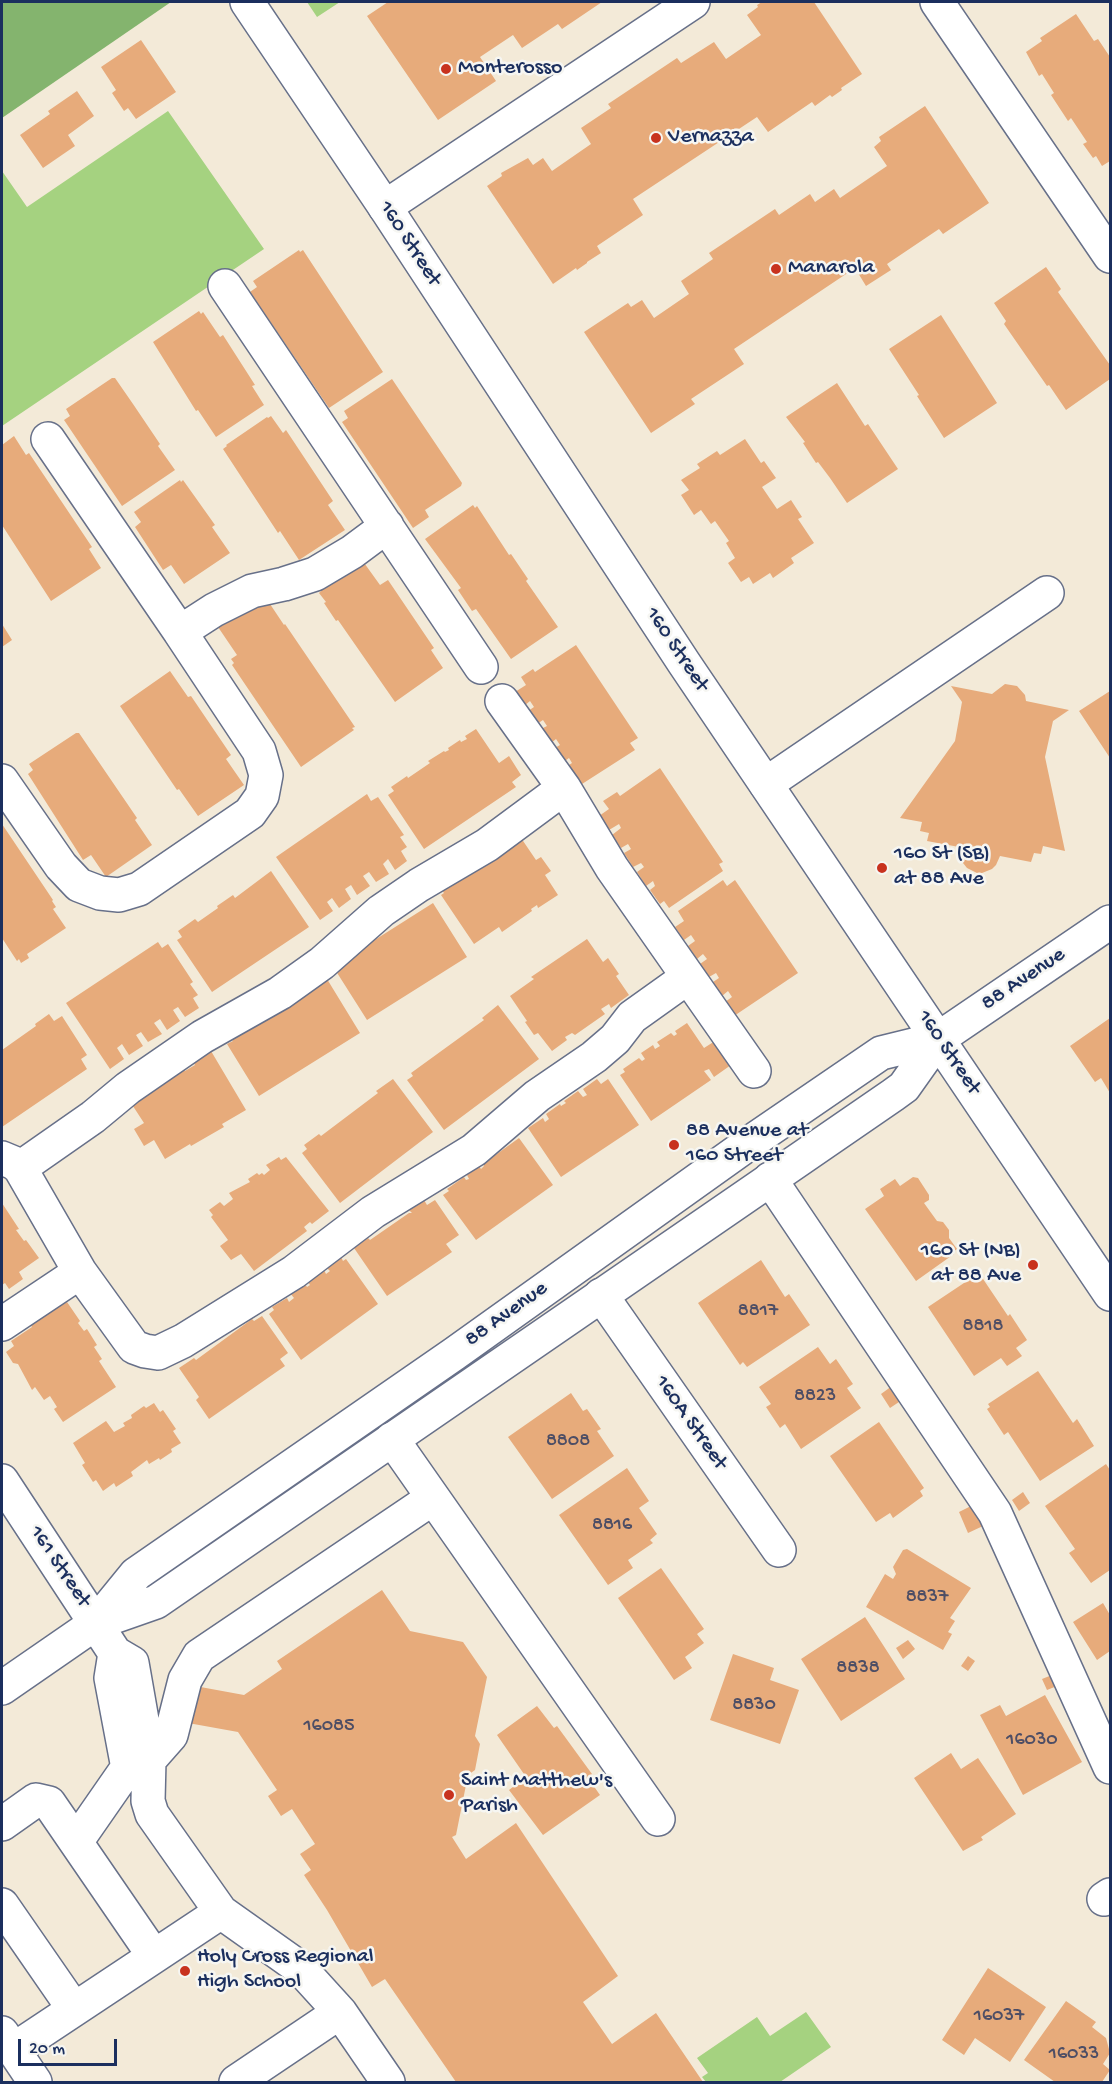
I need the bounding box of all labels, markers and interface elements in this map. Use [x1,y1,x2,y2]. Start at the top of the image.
place label: Monterosso [458,56,562,82]
marker: Monterosso [439,62,453,76]
place label: Vernazza [668,125,754,151]
marker: Vernazza [649,131,663,145]
street label: 160 Street [372,196,446,292]
place label: Manarola [788,256,874,282]
marker: Manarola [769,262,783,276]
street label: 160 Street [638,603,714,697]
place label: 160 St (SB) at 88 Ave [894,842,990,894]
marker: 160 St (SB) at 88 Ave [875,861,889,875]
street label: 88 Avenue [977,942,1071,1018]
street label: 160 Street [910,1006,986,1100]
place label: 88 Avenue at 160 Street [686,1119,808,1170]
marker: 88 Avenue at 160 Street [667,1138,681,1152]
place label: 160 St (NB) at 88 Ave [921,1239,1021,1290]
marker: 160 St (NB) at 88 Ave [1026,1258,1040,1272]
street label: 88 Avenue [461,1276,553,1354]
house number: 8817 [738,1300,778,1324]
house number: 8818 [963,1315,1003,1339]
street label: 160A Street [648,1371,732,1475]
house number: 8823 [794,1385,836,1409]
house number: 8808 [546,1430,590,1454]
house number: 8816 [592,1514,632,1538]
street label: 161 Street [22,1521,96,1613]
house number: 8837 [906,1586,948,1610]
house number: 8838 [836,1657,880,1681]
house number: 8830 [732,1694,776,1718]
house number: 16085 [303,1715,355,1739]
house number: 16030 [1006,1729,1058,1753]
place label: Saint Matthew's Parish [461,1769,612,1820]
marker: Saint Matthew's Parish [442,1788,456,1802]
place label: Holy Cross Regional High School [197,1945,373,1996]
marker: Holy Cross Regional High School [178,1964,192,1978]
house number: 16037 [974,2005,1024,2029]
scale bar [21,2027,120,2065]
text: 20 m [29,2039,65,2060]
house number: 16033 [1049,2043,1099,2067]

